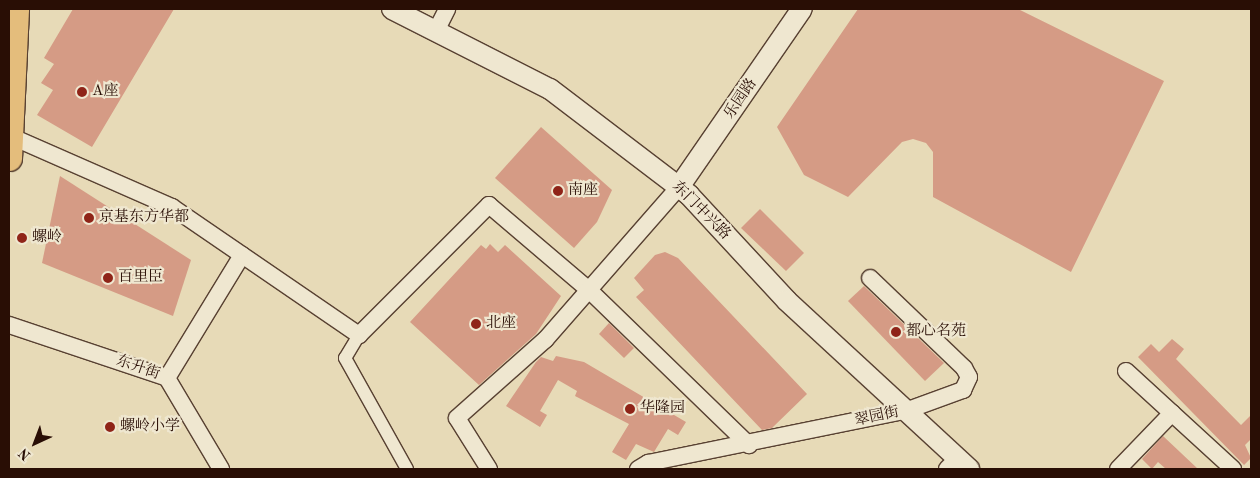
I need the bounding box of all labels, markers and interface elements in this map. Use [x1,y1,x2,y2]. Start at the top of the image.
street label: 乐园路 [721,75,761,123]
place label: A座 [92,83,118,101]
marker: A座 [76,86,88,98]
street label: 东门中兴路 [668,178,734,244]
place label: 南座 [568,182,598,200]
marker: 南座 [552,185,564,197]
place label: 京基东方华都 [99,209,189,227]
marker: 京基东方华都 [83,212,95,224]
place label: 螺岭 [32,229,62,247]
marker: 螺岭 [16,232,28,244]
place label: 百里臣 [118,269,163,287]
marker: 百里臣 [102,272,114,284]
place label: 北座 [486,315,516,333]
marker: 北座 [470,318,482,330]
place label: 都心名苑 [906,323,966,341]
marker: 都心名苑 [890,326,902,338]
street label: 东升街 [114,352,162,384]
place label: 华隆园 [640,400,685,418]
marker: 华隆园 [624,403,636,415]
street label: 翠园街 [853,404,901,430]
north arrow [10,418,60,468]
place label: 螺岭小学 [120,418,180,436]
marker: 螺岭小学 [104,421,116,433]
text: N [16,445,33,463]

